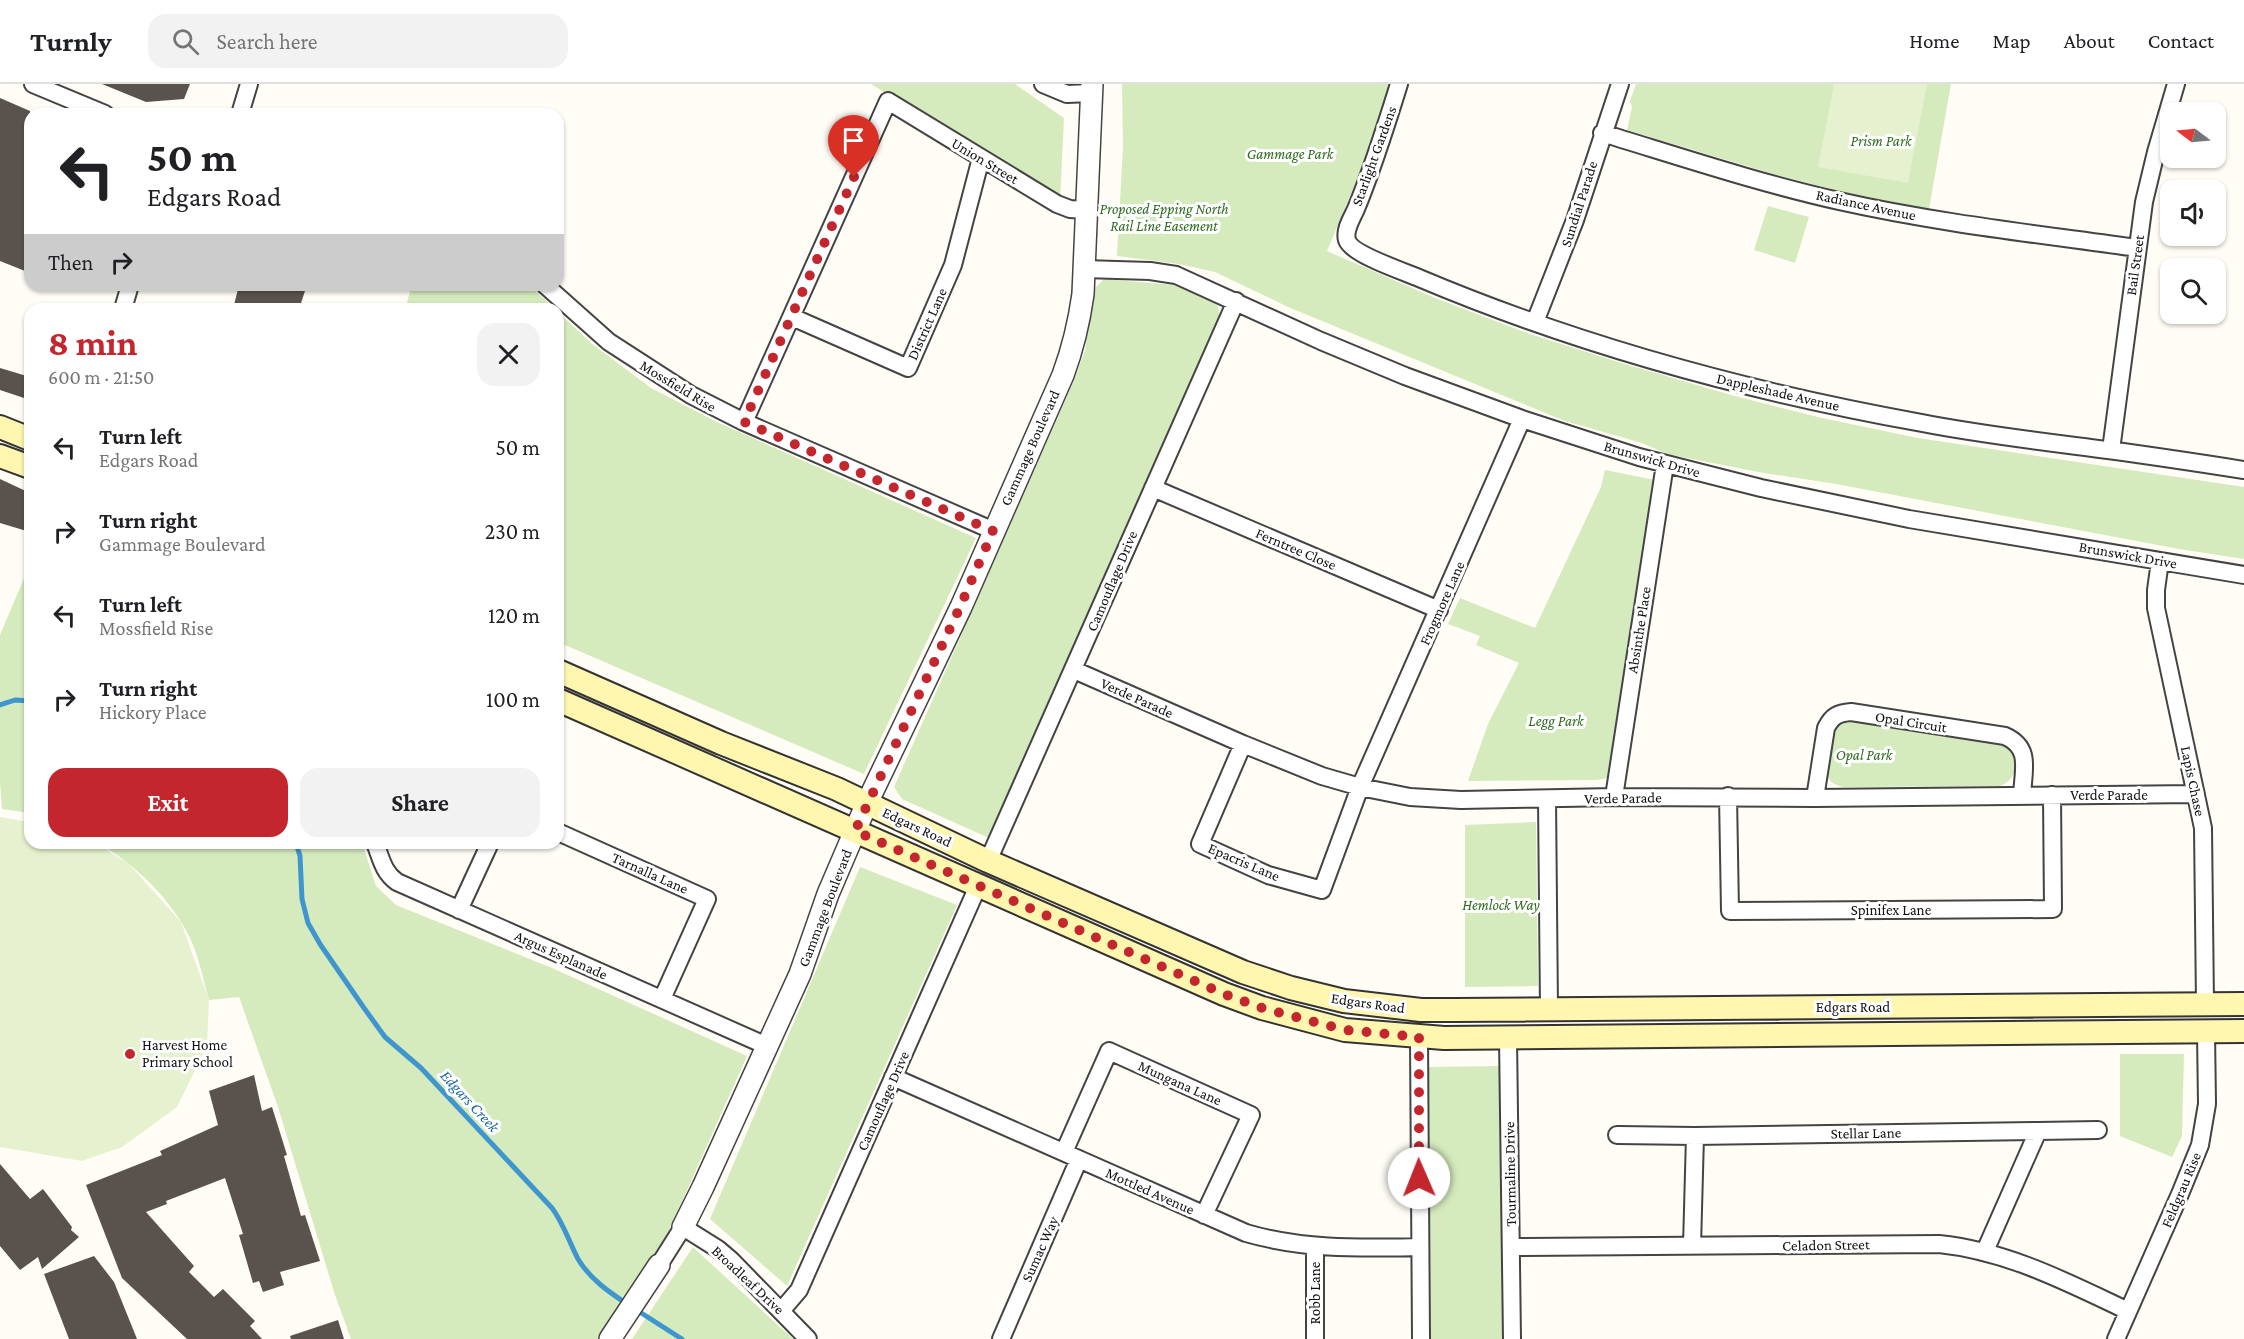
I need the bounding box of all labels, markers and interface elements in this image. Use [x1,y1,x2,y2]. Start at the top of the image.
search box [148,14,568,68]
icon: search [169,25,202,58]
text: Turnly [30,26,112,57]
text: Search here [217,29,318,54]
text: Home [1909,29,1959,53]
text: Map [1992,29,2031,53]
text: About [2064,29,2115,53]
text: Contact [2148,29,2214,53]
north arrow [2160,102,2226,168]
map controls [2160,102,2226,324]
street label: Starlight Gardens [1349,104,1400,208]
pin [828,115,879,177]
icon: arrive [837,124,870,157]
icon: left [48,132,126,210]
text: 50 m [147,133,237,180]
park label: Prism Park [1850,133,1913,149]
street label: Union Street [949,135,1022,188]
park label: Gammage Park [1247,146,1335,163]
street label: Sundial Parade [1558,159,1601,249]
button: sound [2160,180,2226,246]
text: Edgars Road [147,182,281,212]
street label: Radiance Avenue [1815,187,1918,223]
park label: Proposed Epping North Rail Line Easement [1099,201,1229,234]
street label: Bail Street [2123,233,2147,296]
icon: right [105,246,138,279]
text: Then [48,250,93,275]
button: search [2160,258,2226,324]
street label: District Lane [904,285,950,362]
text: 8 min [48,323,137,363]
button: close [477,323,540,386]
street label: Mossfield Rise [637,357,719,415]
text: 600 m · 21:50 [48,366,154,388]
street label: Dappleshade Avenue [1715,370,1841,415]
street label: Gammage Boulevard [997,388,1064,509]
text: Turn left [99,424,182,449]
icon: left [48,431,81,464]
text: 50 m [495,435,540,460]
street label: Brunswick Drive [1602,438,1702,480]
text: Edgars Road [99,449,198,471]
text: Turn right [99,508,197,533]
icon: right [48,515,81,548]
text: 230 m [485,519,540,544]
street label: Ferntree Close [1253,525,1339,573]
street label: Camouflage Drive [1084,528,1141,634]
text: Gammage Boulevard [99,533,265,555]
street label: Brunswick Drive [2078,539,2179,572]
street label: Frogmore Lane [1416,558,1469,648]
street label: Absinthe Place [1624,585,1654,675]
text: Turn left [99,592,182,617]
icon: left [48,599,81,632]
text: 120 m [488,603,540,628]
text: Mossfield Rise [99,617,213,639]
street label: Verde Parade [1098,675,1176,721]
text: Turn right [99,676,197,701]
icon: right [48,683,81,716]
text: 100 m [486,687,540,712]
text: Hickory Place [99,701,207,723]
street label: Opal Circuit [1874,708,1949,737]
park label: Legg Park [1528,713,1585,730]
street label: Lapis Chase [2177,744,2208,818]
park label: Opal Park [1836,747,1894,764]
button: Exit [48,768,288,837]
button: Share [300,768,540,837]
street label: Verde Parade [2070,787,2148,803]
street label: Verde Parade [1584,789,1662,807]
street label: Edgars Road [879,804,954,851]
street label: Epacris Lane [1205,840,1283,885]
street label: Gammage Boulevard [795,847,856,970]
street label: Tarnalla Lane [609,849,691,897]
park label: Hemlock Way [1462,897,1540,914]
street label: Spinifex Lane [1851,902,1932,919]
street label: Argus Esplanade [512,927,610,984]
street label: Edgars Road [1330,990,1406,1017]
street label: Edgars Road [1816,999,1890,1016]
place label: Harvest Home Primary School [142,1037,233,1071]
marker: Harvest Home Primary School [123,1047,137,1061]
street label: Camouflage Drive [854,1048,913,1154]
street label: Mungana Lane [1135,1057,1224,1110]
water label: Edgars Creek [436,1067,504,1137]
street label: Tourmaline Drive [1501,1121,1519,1227]
street label: Stellar Lane [1831,1124,1902,1142]
position arrow [1387,1146,1451,1210]
street label: Feldgrau Rise [2158,1150,2205,1230]
street label: Mottled Avenue [1103,1164,1197,1218]
street label: Sumac Way [1018,1214,1062,1285]
street label: Celadon Street [1782,1236,1871,1254]
street label: Broadleaf Drive [709,1242,788,1318]
street label: Robb Lane [1307,1261,1323,1324]

